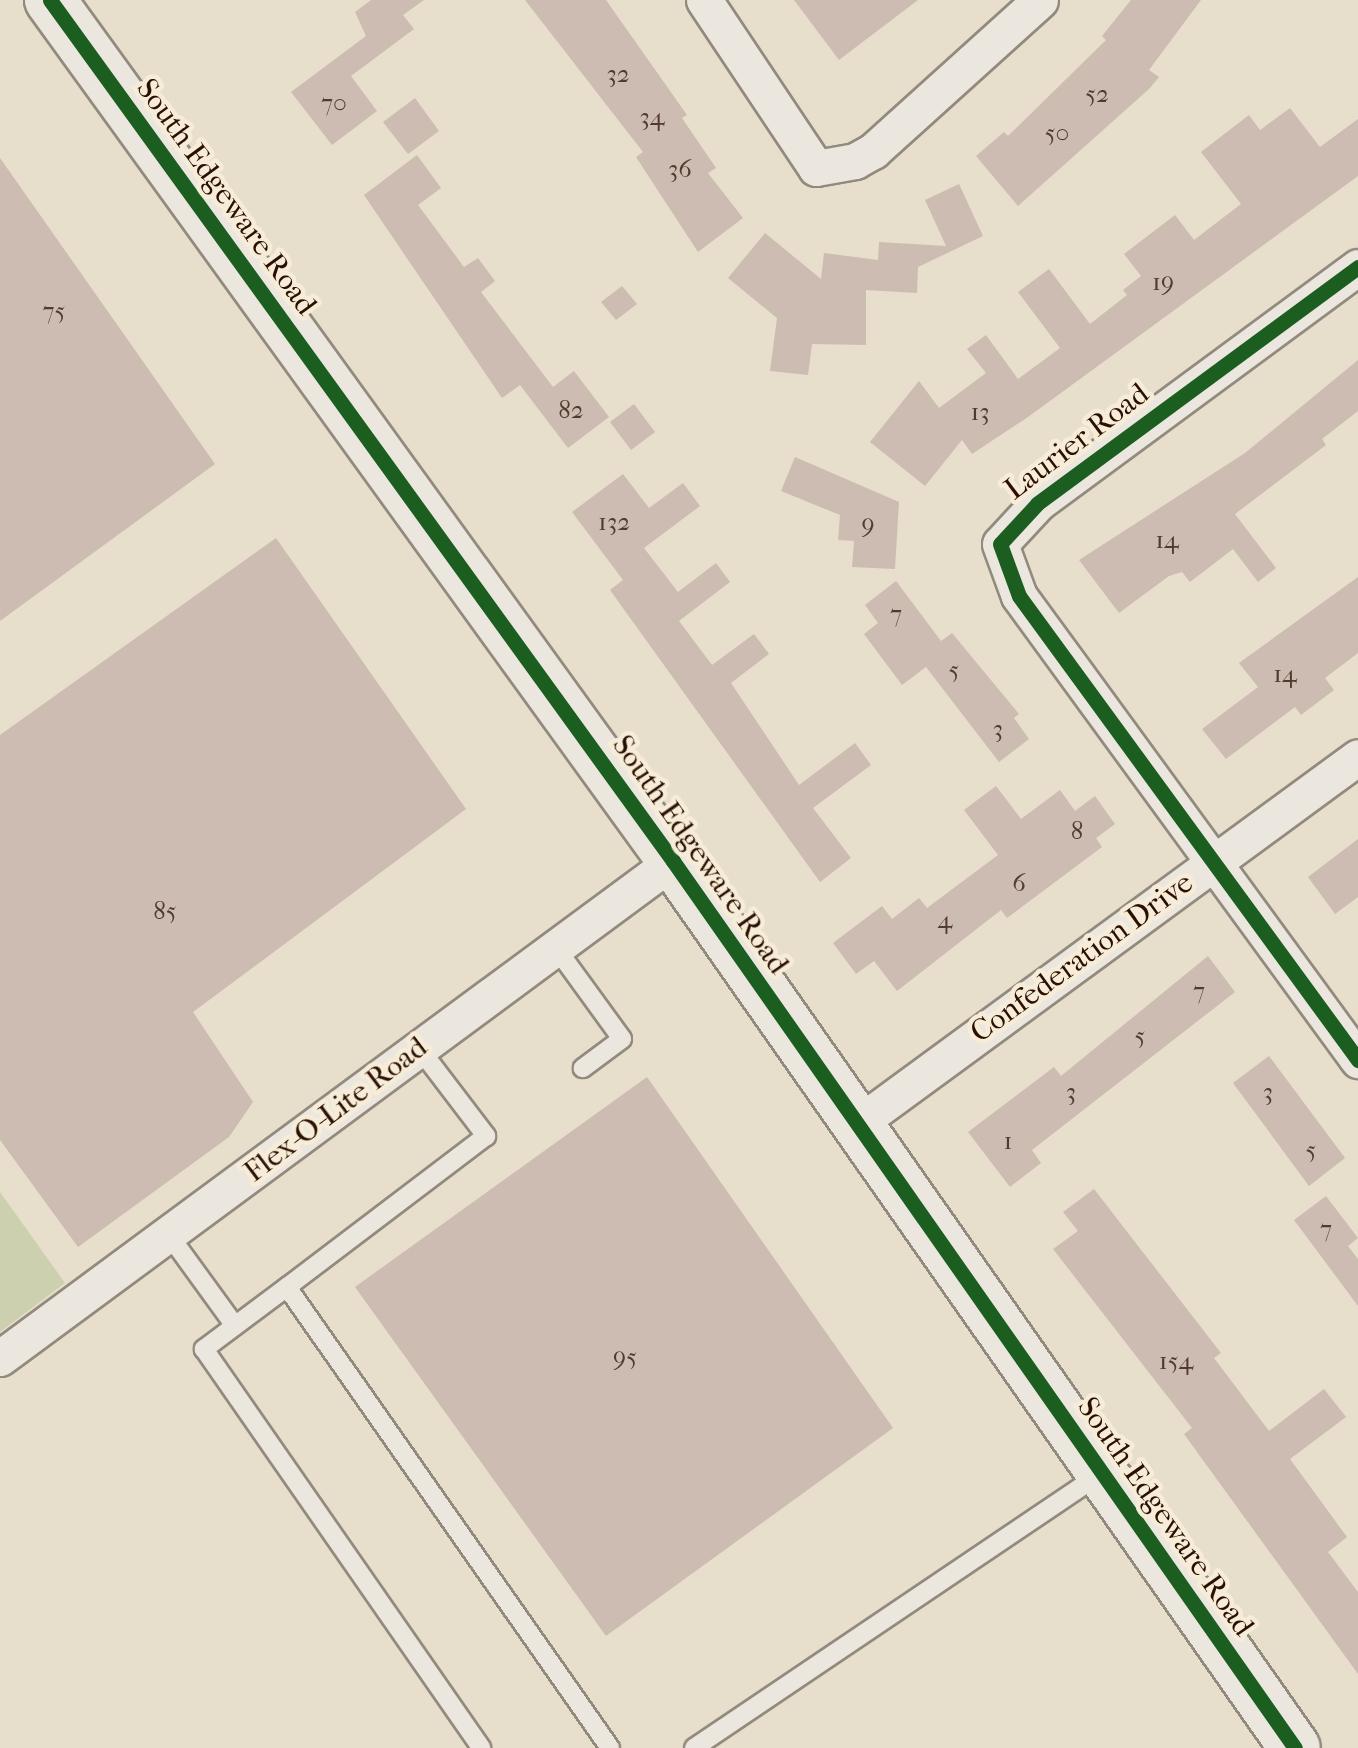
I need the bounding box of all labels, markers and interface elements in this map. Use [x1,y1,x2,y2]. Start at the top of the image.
house number: 32 [606,59,630,89]
street label: South Edgeware Road [128,72,324,322]
house number: 52 [1085,79,1109,109]
house number: 70 [321,88,347,118]
house number: 34 [639,102,665,132]
house number: 50 [1045,118,1069,148]
house number: 36 [668,154,692,184]
house number: 19 [1152,267,1174,297]
house number: 75 [43,296,65,326]
street label: Laurier Road [998,376,1156,508]
house number: 82 [558,395,584,425]
house number: 13 [970,397,990,427]
house number: 132 [598,507,630,537]
house number: 9 [861,509,875,539]
house number: 14 [1155,525,1179,555]
house number: 7 [890,599,902,629]
house number: 5 [949,655,959,685]
house number: 14 [1273,659,1297,689]
house number: 3 [993,714,1003,744]
street label: South Edgeware Road [604,729,796,981]
house number: 8 [1071,816,1083,846]
street label: Confederation Drive [964,865,1200,1051]
house number: 6 [1012,868,1026,898]
house number: 85 [153,896,177,926]
house number: 4 [938,905,952,935]
house number: 7 [1193,976,1205,1006]
house number: 5 [1135,1021,1145,1051]
street label: Flex-O-Lite Road [238,1030,434,1190]
house number: 3 [1066,1077,1076,1107]
house number: 3 [1263,1077,1273,1107]
house number: 1 [1004,1126,1012,1156]
house number: 5 [1306,1135,1316,1165]
house number: 7 [1320,1214,1332,1244]
house number: 95 [613,1342,637,1372]
house number: 154 [1159,1346,1193,1376]
street label: South Edgeware Road [1069,1391,1261,1643]

